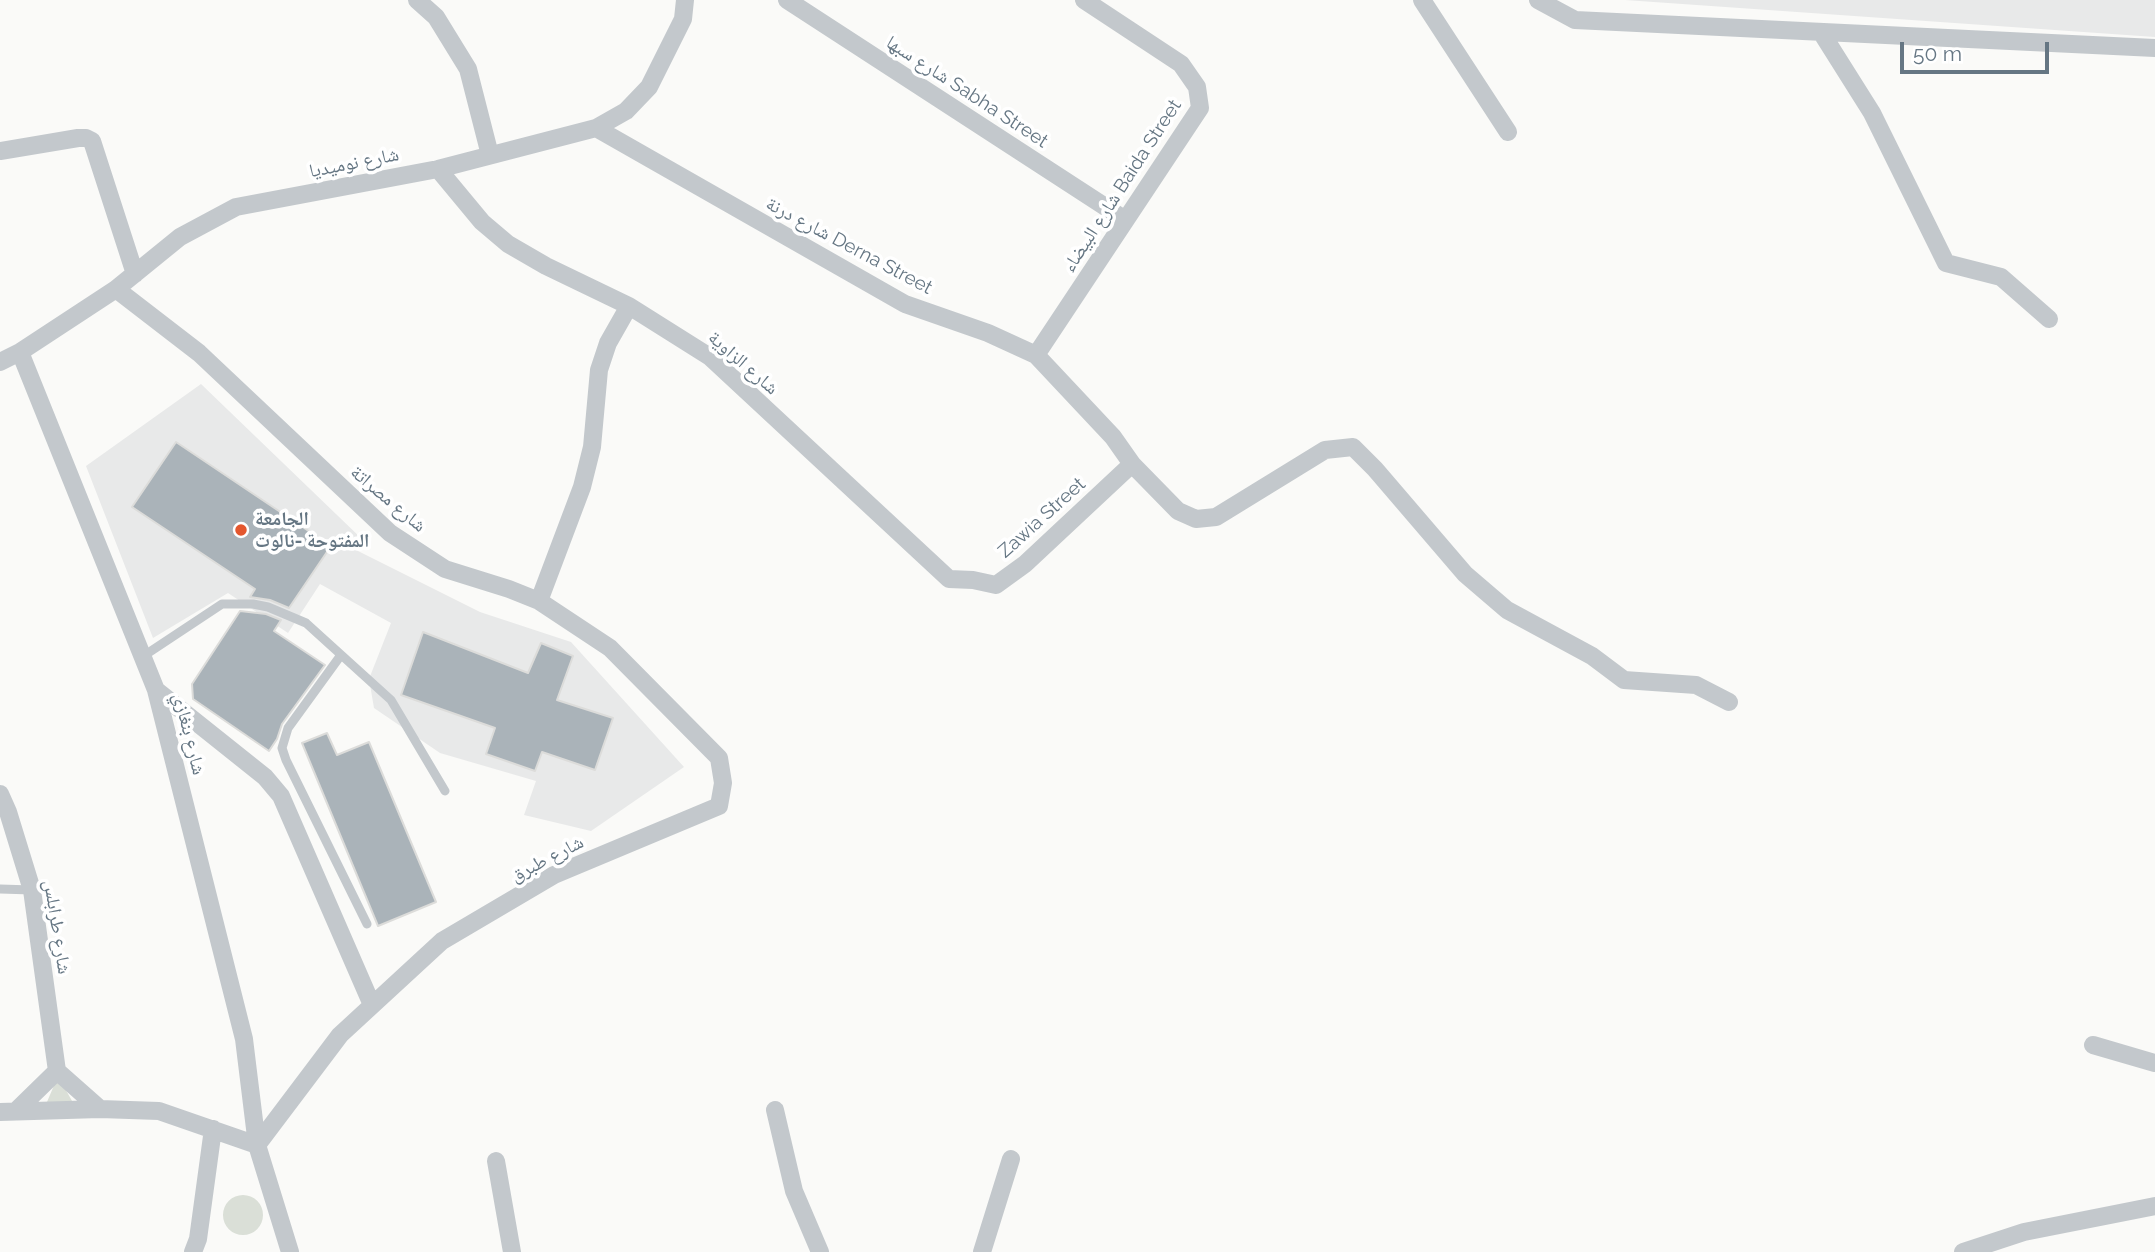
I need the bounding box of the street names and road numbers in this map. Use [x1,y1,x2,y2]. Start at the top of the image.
street label: شارع سبها Sabha Street [882,31,1052,153]
street label: شارع البيضاء Baida Street [1058,95,1186,277]
street label: شارع نوميديا [307,143,401,183]
street label: شارع درنة Derna Street [762,192,936,300]
street label: شارع الزاوية [703,326,783,400]
street label: شارع مصراتة [346,461,430,537]
street label: Zawia Street [994,473,1090,563]
street label: شارع بنغازي [168,691,210,777]
street label: شارع طبرق [507,831,587,887]
street label: شارع طرابلس [38,878,76,976]

